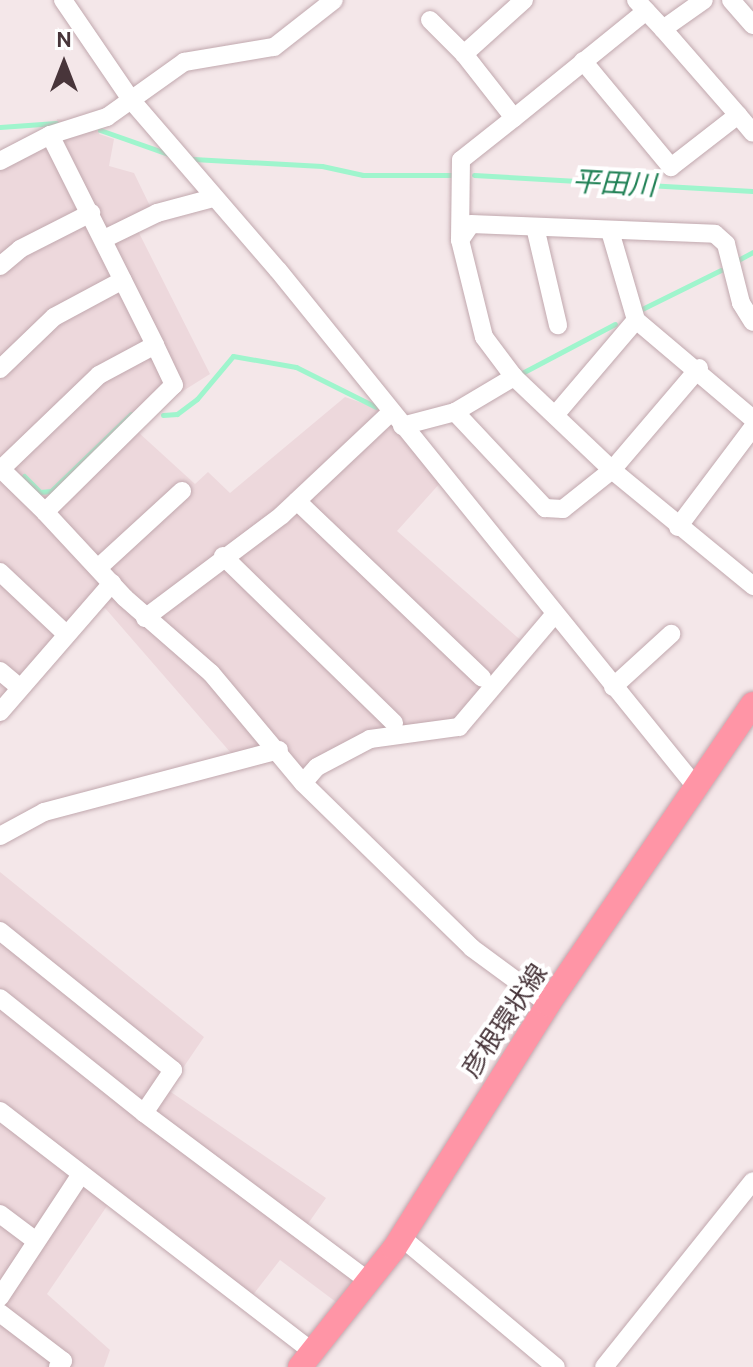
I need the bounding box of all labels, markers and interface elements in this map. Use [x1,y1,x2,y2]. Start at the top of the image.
north arrow [24,24,104,104]
text: N [56,26,72,53]
water label: 平田川 [571,164,657,202]
street label: 彦根環状線 [456,958,554,1084]

